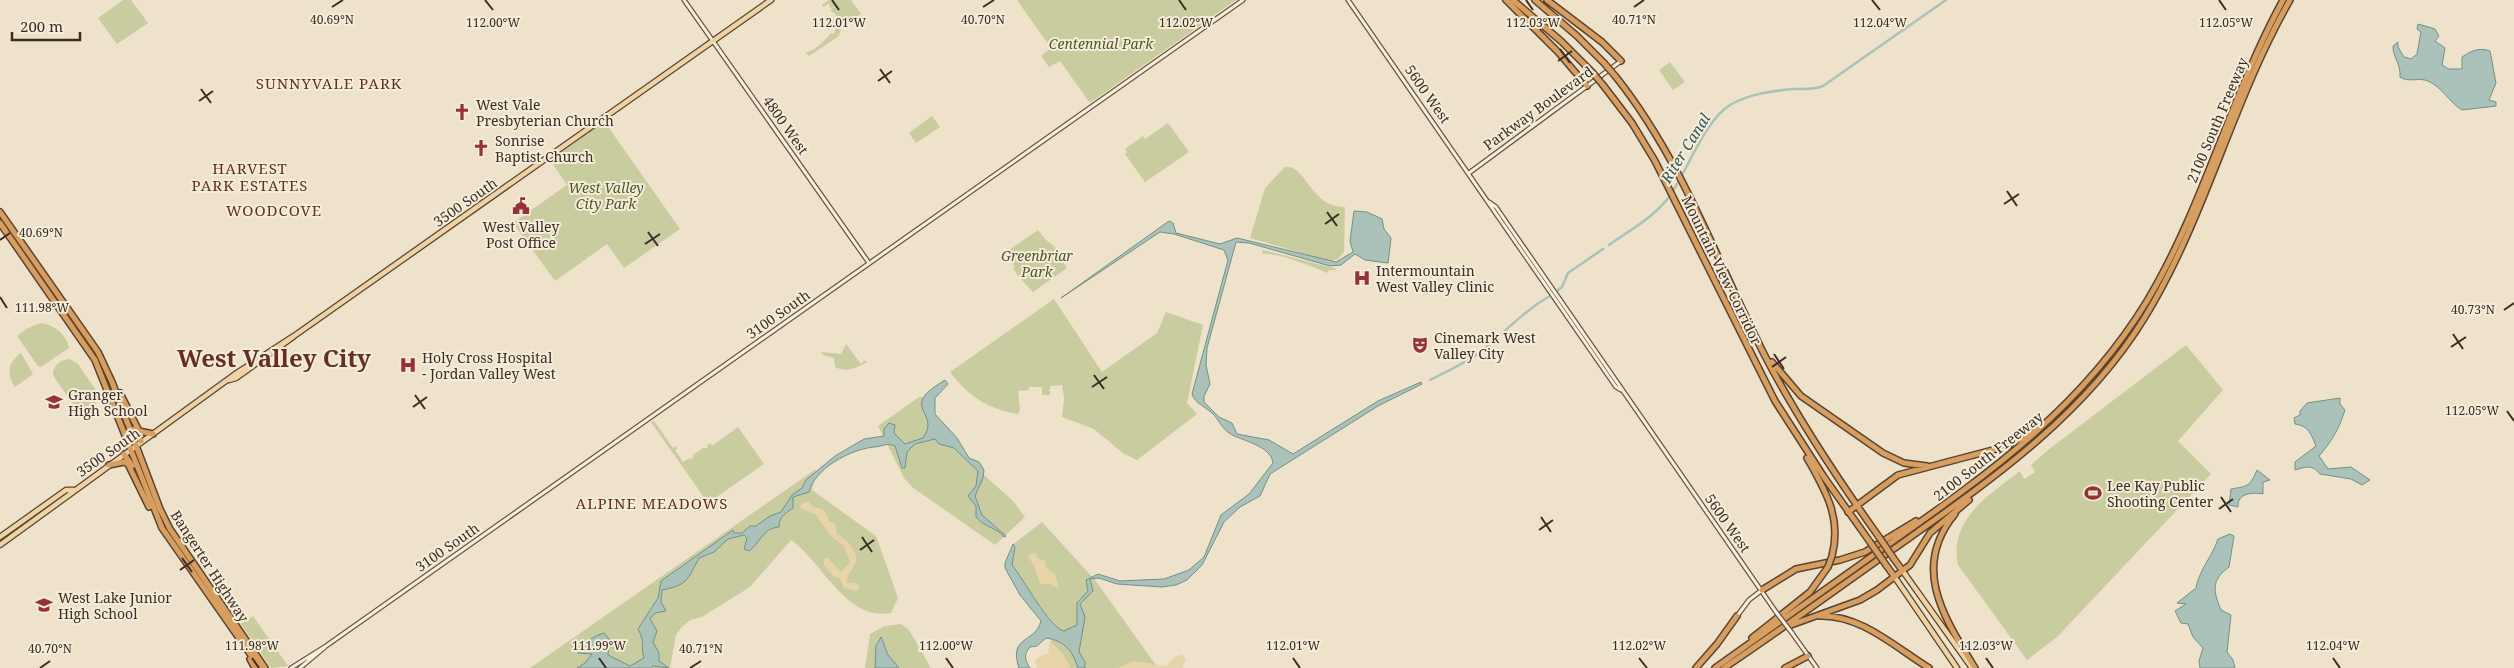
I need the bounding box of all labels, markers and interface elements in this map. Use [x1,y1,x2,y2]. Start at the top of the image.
scale bar [12,10,80,42]
text: 40.69°N [310,11,354,28]
text: 40.70°N [961,11,1005,28]
text: 40.71°N [1612,11,1656,28]
text: 112.00°W [466,14,520,31]
text: 112.01°W [812,14,866,31]
text: 112.02°W [1159,14,1213,31]
text: 112.03°W [1506,14,1560,31]
text: 112.04°W [1853,14,1907,31]
text: 112.05°W [2199,14,2253,31]
text: 200 m [20,16,63,36]
park label: Centennial Park [1049,34,1154,53]
street label: 2100 South Freeway [2182,54,2252,186]
street label: 5600 West [1401,61,1455,127]
street label: Parkway Boulevard [1479,61,1597,154]
district label: SUNNYVALE PARK [256,73,402,93]
street label: 4800 West [759,92,813,158]
place label: West Vale Presbyterian Church [476,95,614,130]
church icon: West Vale Presbyterian Church [452,102,472,122]
water label: Riter Canal [1655,109,1715,188]
place label: Sonrise Baptist Church [495,131,594,166]
church icon: Sonrise Baptist Church [471,138,491,158]
district label: HARVEST PARK ESTATES [191,158,309,195]
street label: 3500 South [430,173,501,231]
park label: West Valley City Park [568,178,644,213]
street label: Mountain View Corridor [1678,192,1767,348]
public building icon: West Valley Post Office [511,196,531,216]
district label: WOODCOVE [226,200,322,220]
place label: West Valley Post Office [483,217,559,252]
text: 40.69°N [19,224,63,241]
park label: Greenbriar Park [1001,246,1073,281]
place label: Intermountain West Valley Clinic [1376,261,1494,296]
hospital icon: Intermountain West Valley Clinic [1352,268,1372,288]
street label: 3100 South [743,285,814,343]
text: 111.98°W [15,299,69,316]
text: 40.73°N [2451,301,2495,318]
place label: Cinemark West Valley City [1434,328,1536,363]
theatre icon: Cinemark West Valley City [1410,335,1430,355]
district label: West Valley City [177,341,371,374]
place label: Holy Cross Hospital - Jordan Valley West [422,348,556,383]
hospital icon: Holy Cross Hospital - Jordan Valley West [398,355,418,375]
place label: Granger High School [68,385,148,420]
school or university icon: Granger High School [44,392,64,412]
text: 112.05°W [2445,402,2499,419]
street label: 2100 South Freeway [1929,407,2047,505]
street label: 3500 South [73,423,144,481]
place label: Lee Kay Public Shooting Center [2107,476,2214,511]
sports icon: Lee Kay Public Shooting Center [2083,483,2103,503]
street label: 5600 West [1701,490,1755,556]
district label: ALPINE MEADOWS [576,493,728,513]
street label: Bangerter Highway [167,506,253,626]
street label: 3100 South [412,518,483,576]
place label: West Lake Junior High School [58,588,172,623]
school or university icon: West Lake Junior High School [34,595,54,615]
text: 111.98°W [225,637,279,654]
text: 111.99°W [572,637,626,654]
text: 112.00°W [919,637,973,654]
text: 112.01°W [1266,637,1320,654]
text: 112.02°W [1612,637,1666,654]
text: 112.03°W [1959,637,2013,654]
text: 112.04°W [2306,637,2360,654]
text: 40.70°N [28,640,72,657]
text: 40.71°N [679,640,723,657]

